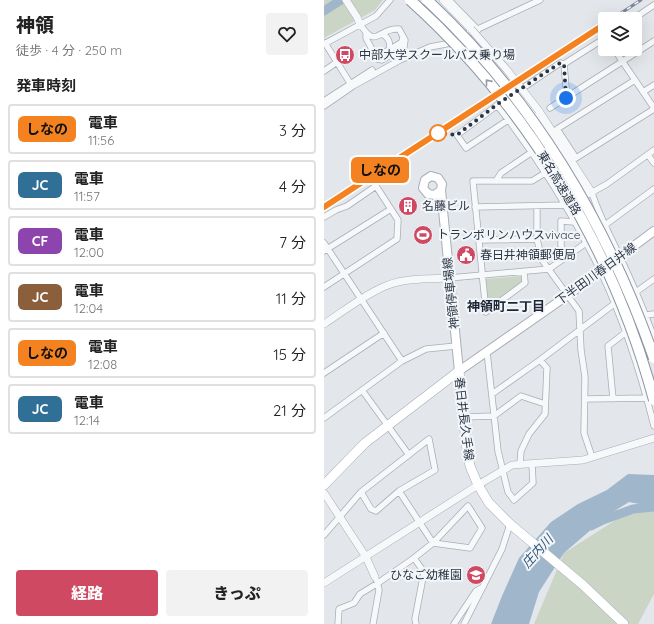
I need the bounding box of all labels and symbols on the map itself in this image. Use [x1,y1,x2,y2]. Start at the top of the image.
bus stop icon: 中部大学スクールバス乗り場 [334,44,356,66]
place label: 中部大学スクールバス乗り場 [359,47,515,62]
one-way arrow [486,80,493,87]
your location [556,88,576,108]
unlabelled marker [429,124,447,142]
street label: 東名高速道路 [534,148,584,217]
line badge: しなの [357,157,403,183]
building icon: 名藤ビル [397,195,419,217]
place label: 名藤ビル [422,198,470,213]
sports icon: トランポリンハウスvivace [412,224,434,246]
place label: トランポリンハウスvivace [437,227,581,242]
street label: 下半田川春日井線 [552,239,639,308]
public building icon: 春日井神領郵便局 [455,244,477,266]
place label: 春日井神領郵便局 [480,247,576,262]
street label: 神領停車場線 [439,256,462,330]
district label: 神領町二丁目 [467,298,545,314]
street label: 春日井長久手線 [452,376,477,462]
water label: 庄内川 [518,530,557,571]
school or university icon: ひなご幼稚園 [465,564,487,586]
place label: ひなご幼稚園 [390,567,462,582]

